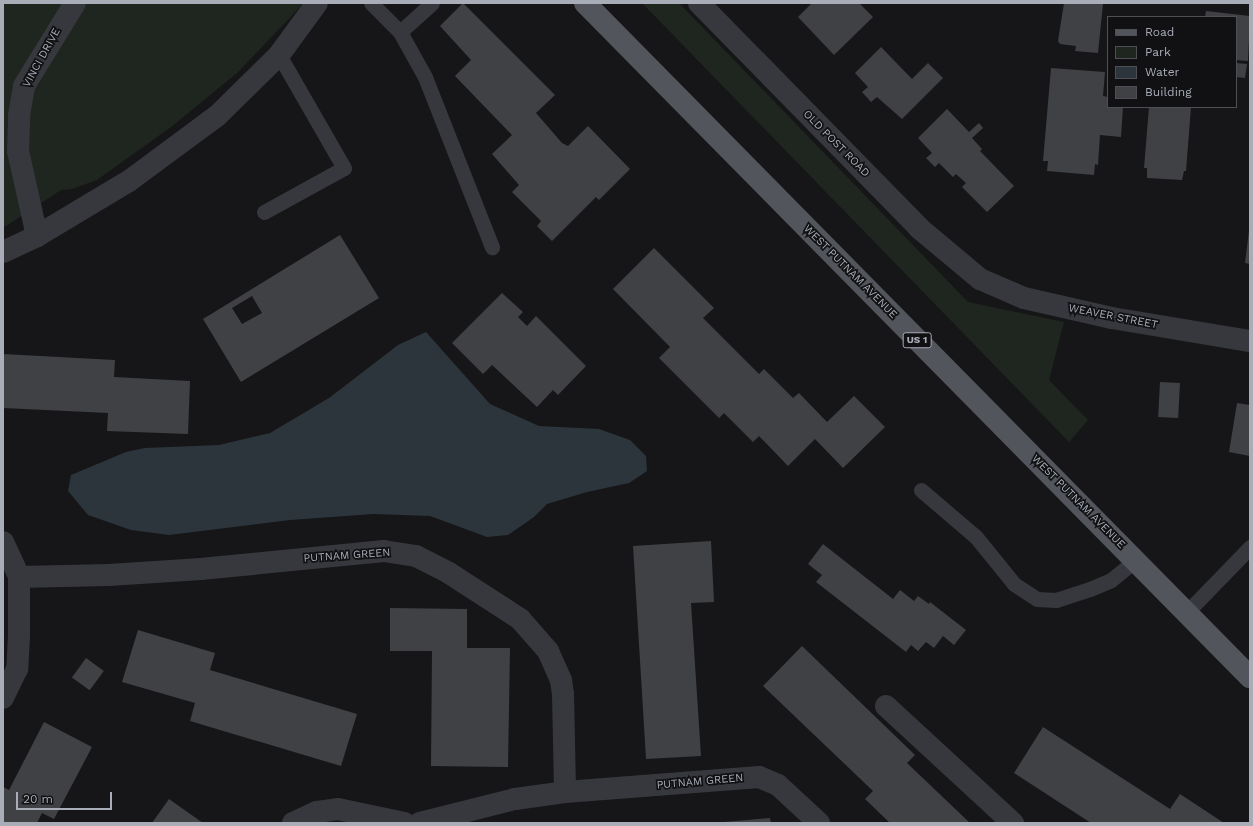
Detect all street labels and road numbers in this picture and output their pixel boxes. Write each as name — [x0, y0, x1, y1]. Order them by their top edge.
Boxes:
street label: VINCI DRIVE — [20, 26, 64, 90]
street label: OLD POST ROAD — [800, 108, 872, 180]
street label: WEST PUTNAM AVENUE — [800, 222, 900, 322]
street label: WEAVER STREET — [1067, 302, 1159, 332]
road number: US 1 — [902, 332, 932, 348]
street label: WEST PUTNAM AVENUE — [1028, 452, 1128, 552]
street label: PUTNAM GREEN — [303, 546, 391, 566]
street label: PUTNAM GREEN — [656, 772, 744, 792]

